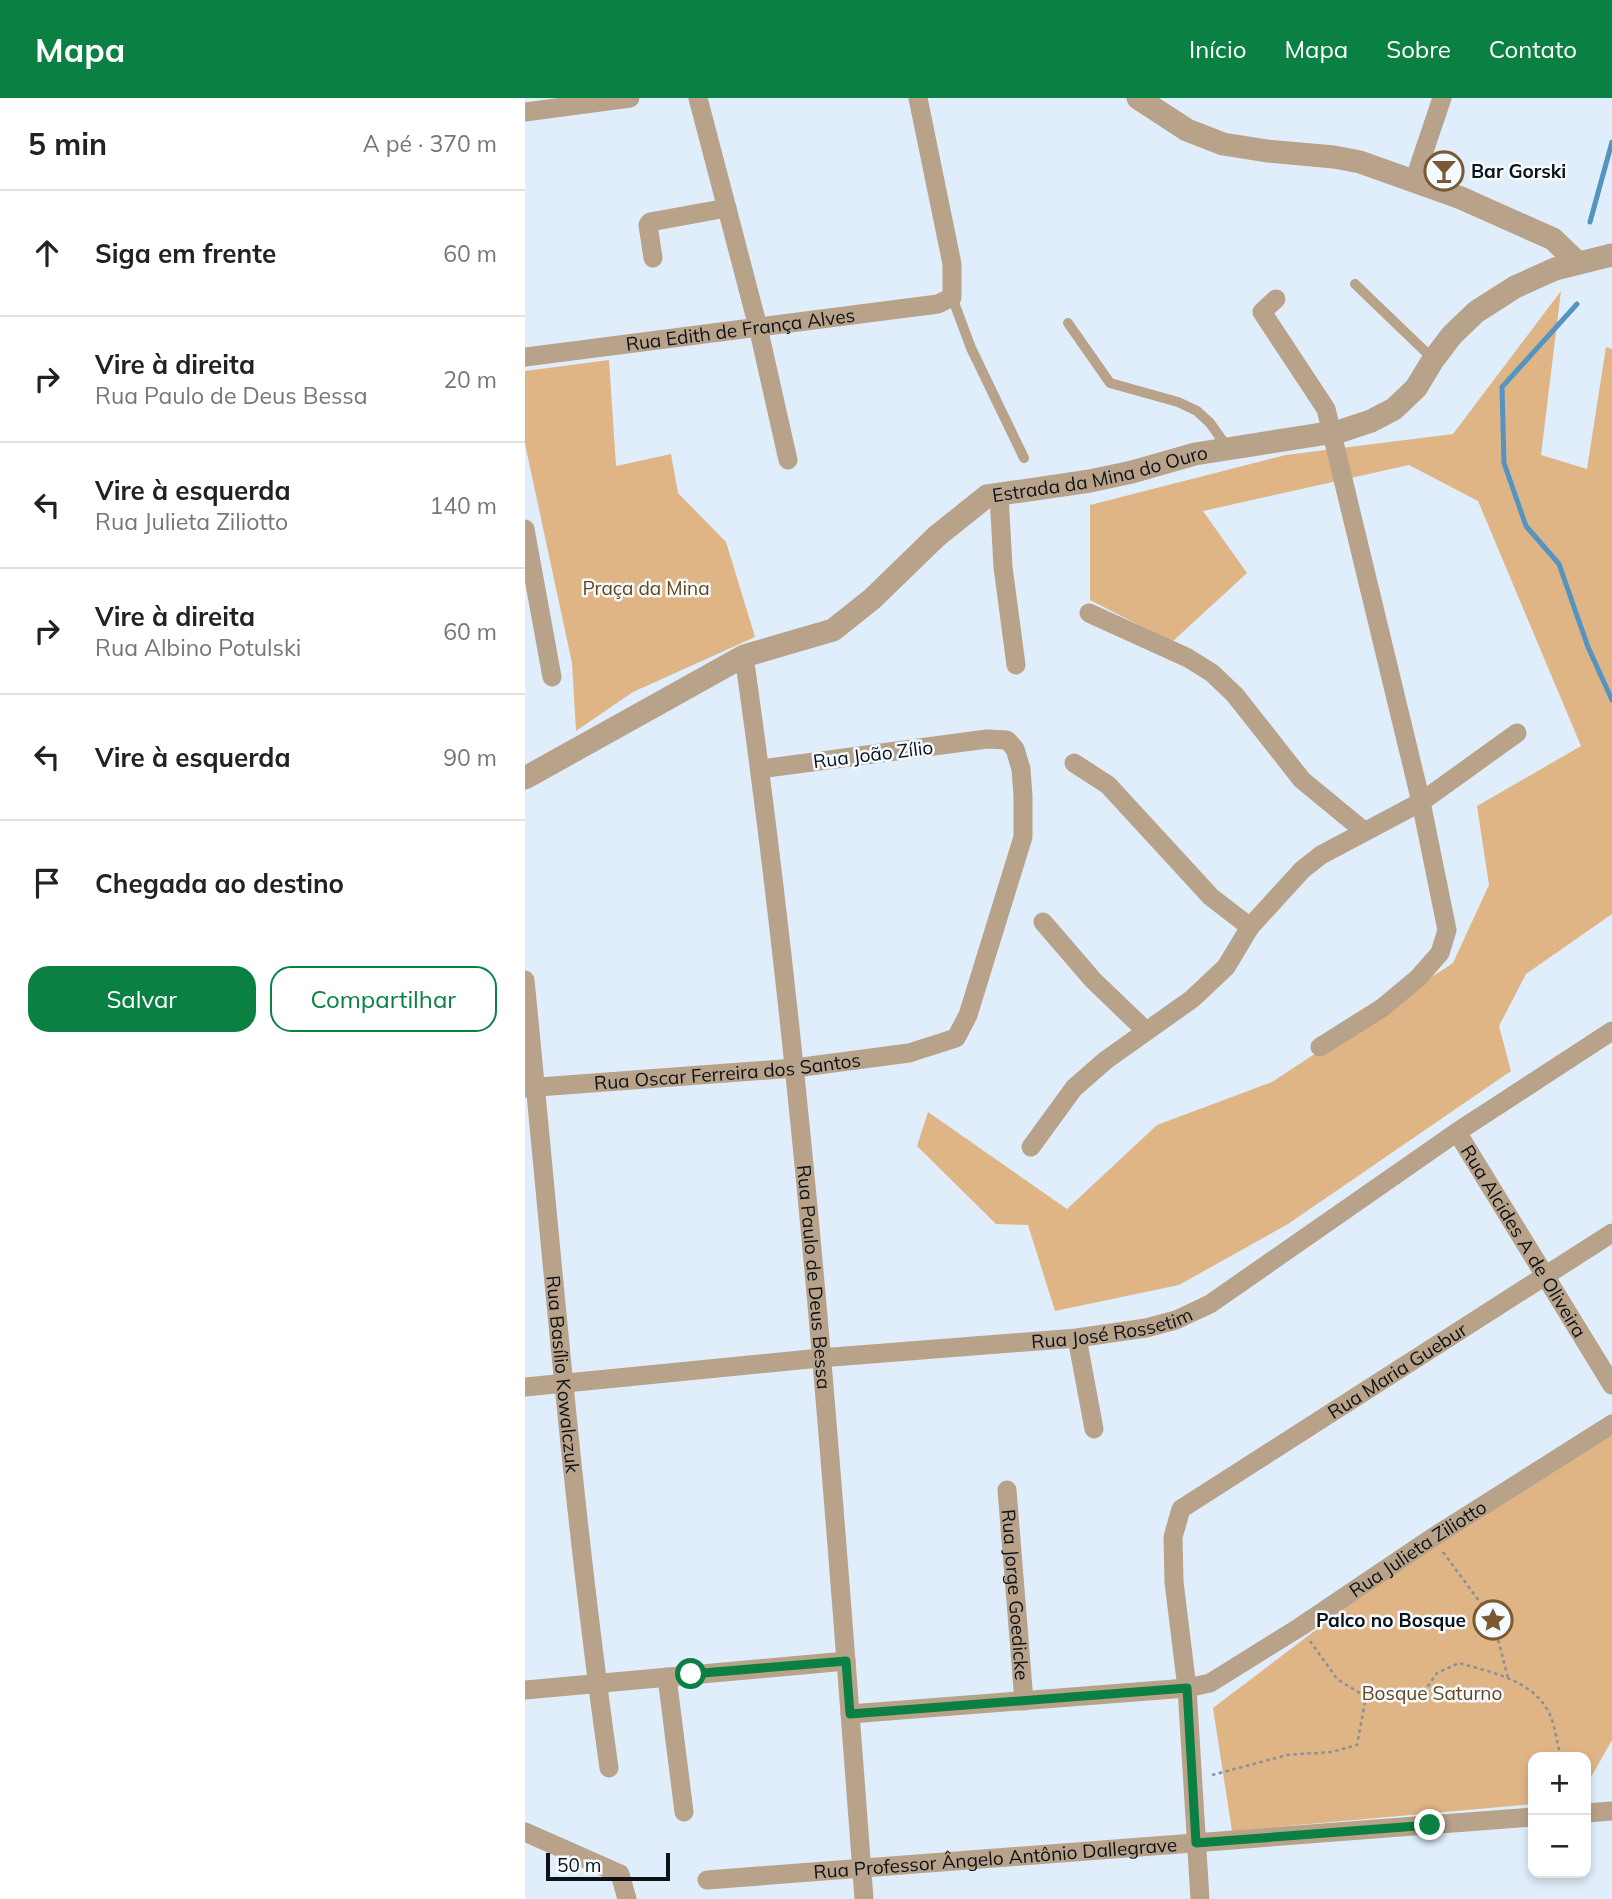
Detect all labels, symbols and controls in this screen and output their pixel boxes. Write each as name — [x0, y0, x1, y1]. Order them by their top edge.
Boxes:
text: Mapa — [35, 29, 125, 70]
text: Início — [1189, 34, 1246, 64]
text: Mapa — [1284, 34, 1348, 64]
text: Sobre — [1386, 34, 1451, 64]
text: Contato — [1489, 34, 1577, 64]
text: 5 min — [28, 125, 107, 163]
text: A pé · 370 m — [363, 129, 497, 158]
bar icon: Bar Gorski — [1423, 150, 1465, 192]
place label: Bar Gorski — [1471, 159, 1566, 183]
icon: ahead — [28, 234, 66, 272]
text: Siga em frente — [95, 237, 276, 270]
text: 60 m — [443, 239, 497, 268]
street label: Rua Edith de França Alves — [624, 303, 856, 356]
text: Vire à direita — [95, 348, 255, 381]
icon: right — [28, 360, 66, 398]
text: 20 m — [443, 365, 497, 394]
text: Rua Paulo de Deus Bessa — [95, 381, 368, 410]
street label: Estrada da Mina do Ouro — [991, 440, 1209, 507]
text: Vire à esquerda — [95, 474, 291, 507]
icon: left — [28, 486, 66, 524]
text: 140 m — [429, 491, 497, 520]
text: Rua Julieta Ziliotto — [95, 507, 288, 536]
park label: Praça da Mina — [582, 576, 710, 600]
text: Vire à direita — [95, 600, 255, 633]
icon: right — [28, 612, 66, 650]
text: 60 m — [443, 617, 497, 646]
text: Rua Albino Potulski — [95, 633, 301, 662]
street label: Rua João Zílio — [812, 735, 934, 773]
icon: left — [28, 738, 66, 776]
text: Vire à esquerda — [95, 741, 291, 774]
text: 90 m — [443, 743, 497, 772]
icon: arrive — [28, 864, 66, 902]
text: Chegada ao destino — [95, 867, 344, 900]
button: Salvar — [28, 966, 256, 1032]
button: Compartilhar — [270, 966, 497, 1032]
street label: Rua Oscar Ferreira dos Santos — [593, 1047, 862, 1095]
street label: Rua Alcides A de Oliveira — [1456, 1140, 1592, 1342]
street label: Rua Paulo de Deus Bessa — [792, 1164, 836, 1390]
street label: Rua Basílio Kowalczuk — [541, 1274, 585, 1474]
street label: Rua José Rossetim — [1030, 1302, 1196, 1354]
street label: Rua Maria Guebur — [1323, 1317, 1471, 1424]
street label: Rua Julieta Ziliotto — [1344, 1495, 1491, 1603]
street label: Rua Jorge Goedicke — [997, 1508, 1034, 1681]
place icon: Palco no Bosque — [1472, 1599, 1514, 1641]
place label: Palco no Bosque — [1316, 1608, 1466, 1632]
route start — [675, 1658, 706, 1689]
park label: Bosque Saturno — [1362, 1681, 1502, 1705]
map controls — [1528, 1752, 1591, 1878]
button: + — [1528, 1752, 1591, 1815]
route end — [1414, 1809, 1445, 1840]
button: − — [1528, 1815, 1591, 1878]
street label: Rua Professor Ângelo Antônio Dallegrave — [812, 1832, 1178, 1884]
scale bar — [546, 1850, 670, 1882]
text: 50 m — [557, 1853, 601, 1877]

